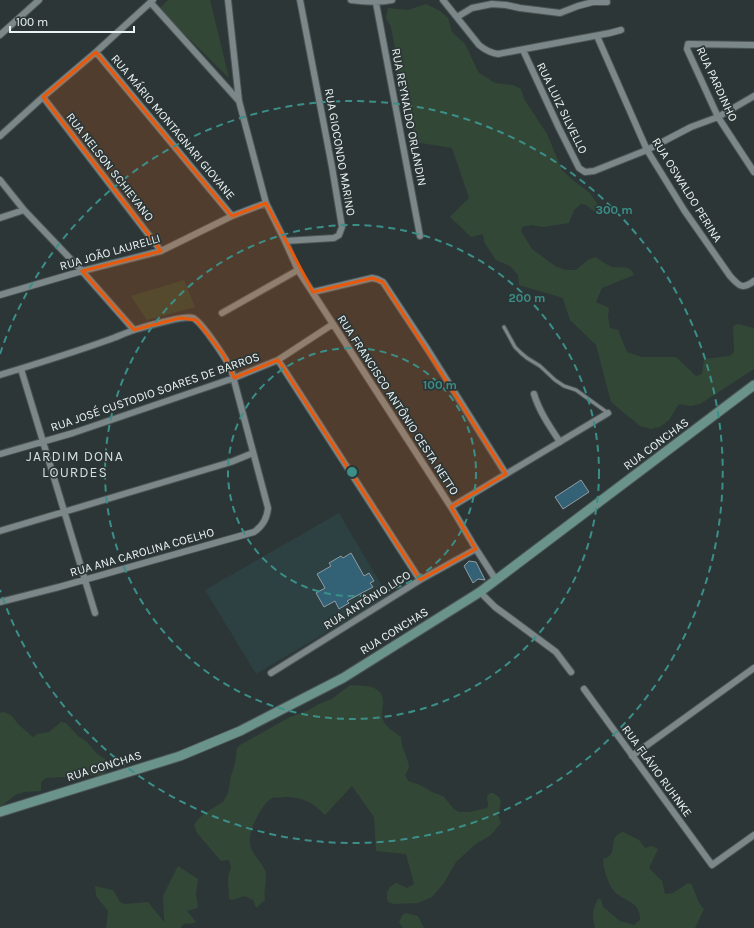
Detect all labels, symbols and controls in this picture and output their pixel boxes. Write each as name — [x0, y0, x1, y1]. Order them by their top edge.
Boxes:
scale bar — [10, 8, 134, 34]
text: 100 m — [16, 15, 48, 29]
street label: RUA PARDINHO — [694, 45, 740, 124]
street label: RUA REYNALDO ORLANDIN — [389, 47, 429, 187]
street label: RUA MÁRIO MONTAGNARI GIOVANE — [108, 51, 239, 202]
street label: RUA LUIZ SILVELLO — [534, 60, 590, 156]
street label: RUA GIOCONDO MARINO — [322, 87, 358, 217]
street label: RUA NELSON SCHIEVANO — [63, 110, 157, 224]
street label: RUA OSWALDO PERINA — [649, 135, 725, 245]
text: 300 m — [595, 203, 633, 217]
street label: RUA JOÃO LAURELLI — [58, 231, 162, 273]
text: 200 m — [509, 291, 545, 305]
street label: RUA FRANCISCO ANTÔNIO CESTA NETTO — [334, 312, 462, 498]
street label: RUA JOSÉ CUSTODIO SOARES DE BARROS — [48, 349, 261, 434]
text: 100 m — [423, 378, 457, 392]
street label: RUA CONCHAS — [621, 415, 691, 473]
district label: JARDIM DONA LOURDES — [26, 448, 124, 481]
centre of rings — [345, 465, 359, 479]
street label: RUA ANA CAROLINA COELHO — [68, 525, 216, 579]
street label: RUA ANTÔNIO LICO — [321, 567, 413, 632]
street label: RUA CONCHAS — [357, 604, 431, 658]
street label: RUA FLÁVIO RUHNKE — [619, 722, 696, 819]
street label: RUA CONCHAS — [65, 748, 143, 784]

